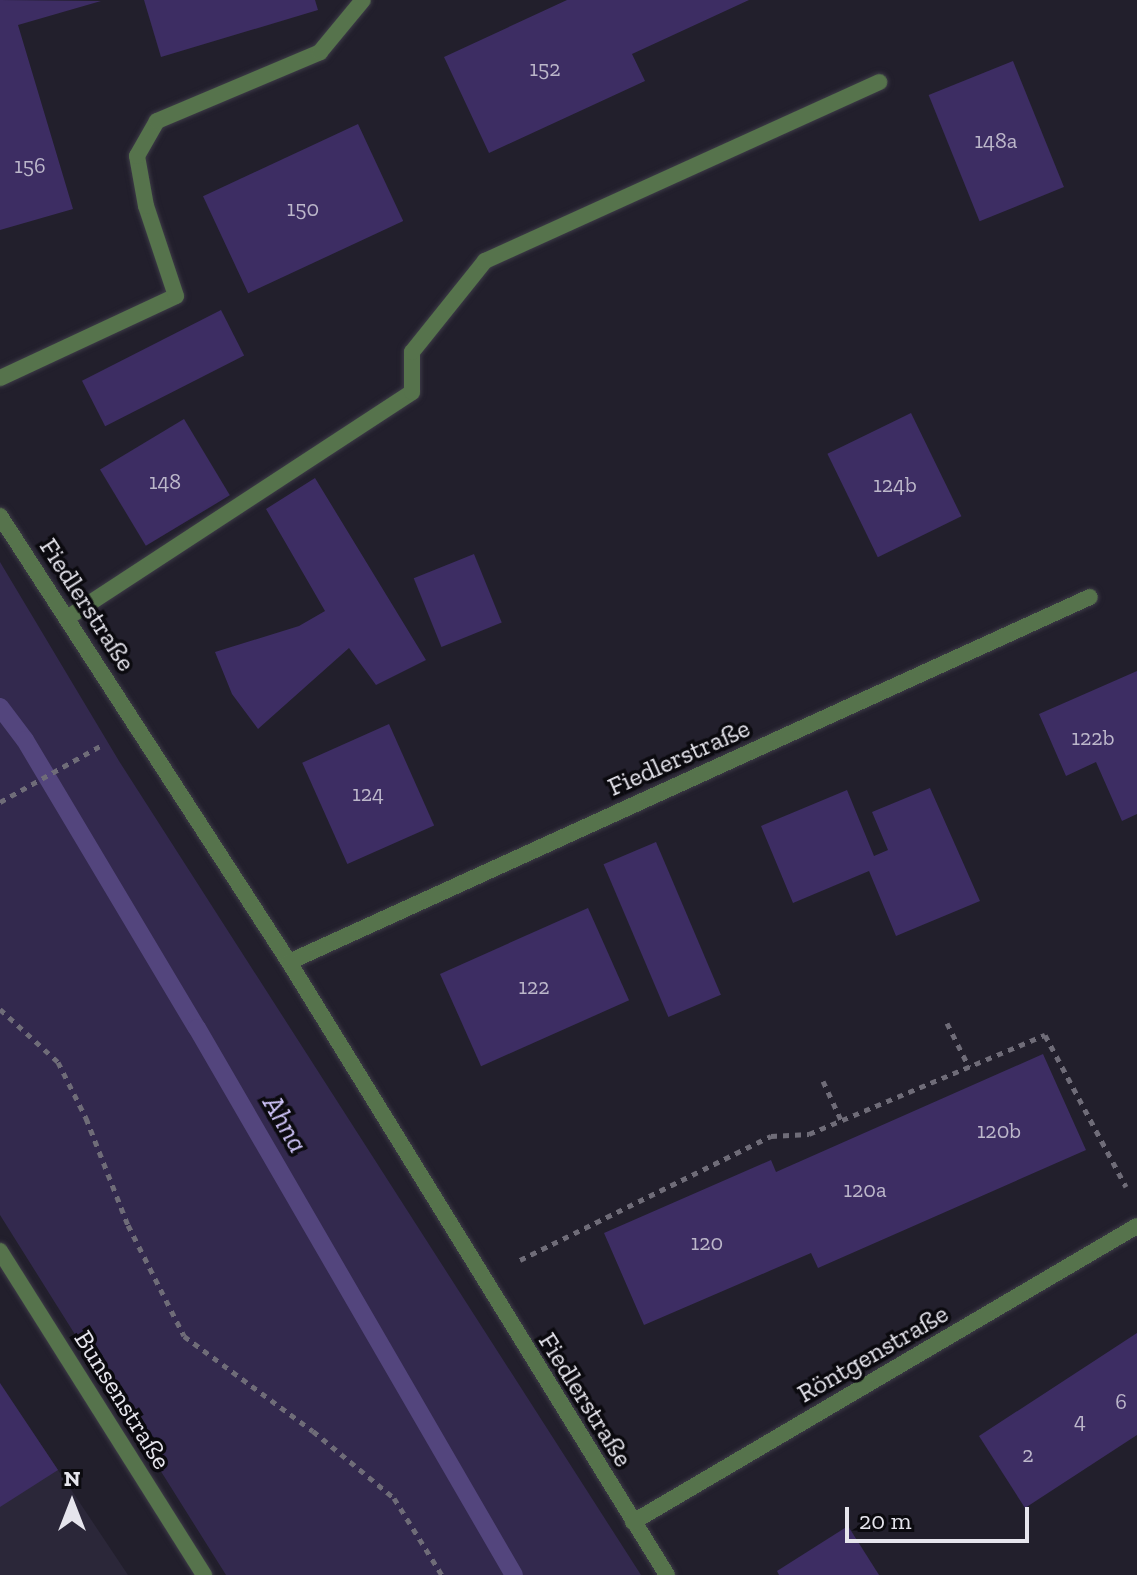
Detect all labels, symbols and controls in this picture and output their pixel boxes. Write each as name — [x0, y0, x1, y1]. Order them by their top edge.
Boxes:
house number: 152 — [529, 56, 561, 82]
house number: 148a — [975, 128, 1017, 154]
house number: 156 — [14, 153, 46, 179]
house number: 150 — [287, 196, 319, 222]
house number: 148 — [149, 469, 181, 495]
house number: 124b — [873, 472, 917, 498]
street label: Fiedlerstraße — [33, 533, 141, 677]
street label: Fiedlerstraße — [603, 713, 755, 803]
house number: 122b — [1072, 725, 1114, 751]
house number: 124 — [352, 781, 384, 807]
house number: 122 — [518, 974, 550, 1000]
water label: Ahna — [255, 1089, 315, 1159]
house number: 120b — [977, 1118, 1021, 1144]
house number: 120a — [843, 1177, 887, 1203]
house number: 120 — [691, 1230, 723, 1256]
street label: Röntgenstraße — [792, 1298, 954, 1410]
street label: Bunsenstraße — [67, 1325, 177, 1475]
street label: Fiedlerstraße — [531, 1327, 639, 1473]
house number: 6 — [1115, 1389, 1127, 1415]
house number: 4 — [1074, 1408, 1086, 1434]
house number: 2 — [1022, 1442, 1034, 1468]
north arrow — [32, 1463, 112, 1543]
text: N — [64, 1465, 80, 1492]
scale bar — [849, 1491, 1033, 1541]
text: 20 m — [859, 1506, 911, 1535]

